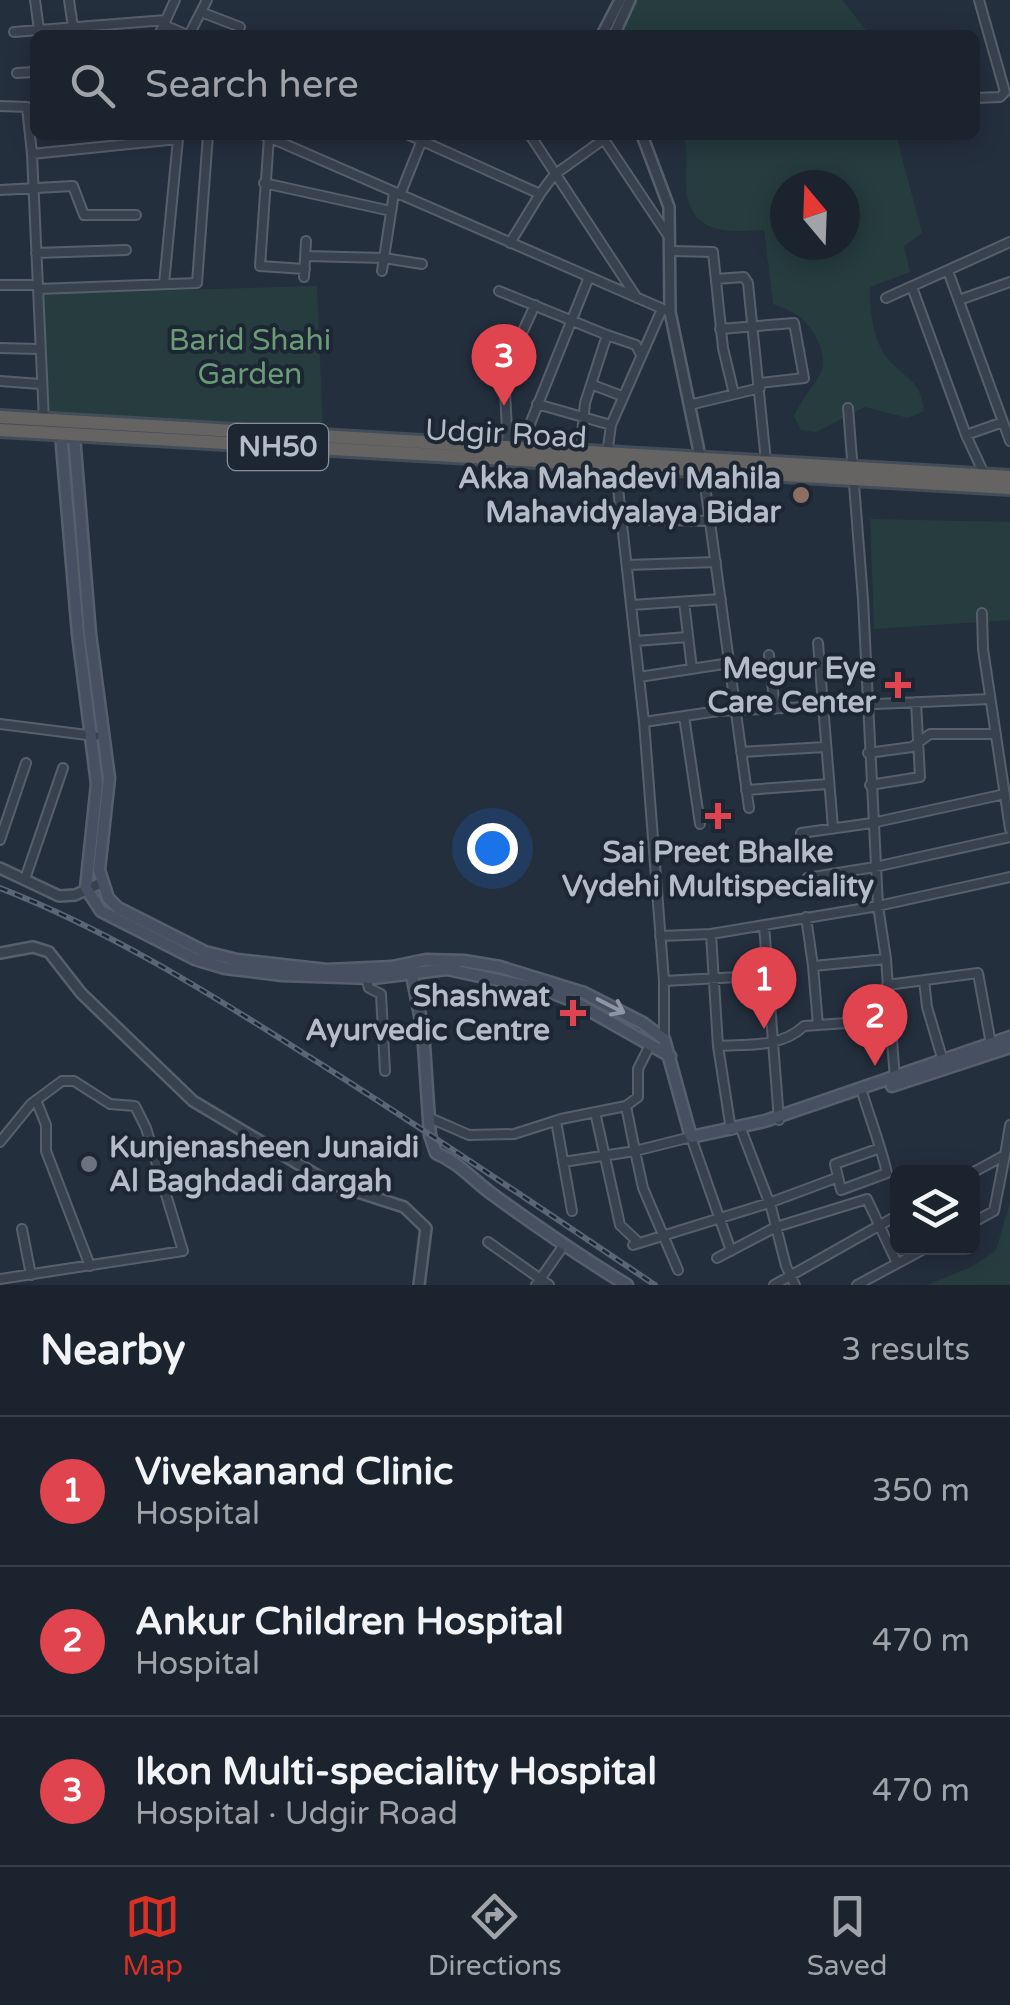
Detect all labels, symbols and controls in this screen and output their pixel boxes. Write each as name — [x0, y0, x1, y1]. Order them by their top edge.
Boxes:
search box — [30, 30, 980, 140]
icon: search — [65, 58, 120, 113]
text: Search here — [145, 62, 359, 108]
north arrow — [770, 170, 860, 260]
park label: Barid Shahi Garden — [169, 322, 331, 393]
pin: 3 — [472, 324, 536, 406]
street label: Udgir Road — [424, 411, 588, 457]
road number: NH50 — [228, 424, 328, 470]
place label: Akka Mahadevi Mahila Mahavidyalaya Bidar — [458, 460, 781, 531]
marker: Akka Mahadevi Mahila Mahavidyalaya Bidar — [790, 484, 812, 506]
place label: Megur Eye Care Center — [707, 650, 877, 721]
marker: Megur Eye Care Center — [885, 672, 911, 698]
marker: Sai Preet Bhalke Vydehi Multispeciality — [705, 803, 731, 829]
your location — [467, 823, 518, 874]
place label: Sai Preet Bhalke Vydehi Multispeciality — [562, 834, 874, 905]
pin: 1 — [732, 946, 796, 1029]
place label: Shashwat Ayurvedic Centre — [305, 978, 551, 1049]
pin: 2 — [842, 984, 908, 1066]
one-way arrow — [595, 997, 625, 1016]
marker: Shashwat Ayurvedic Centre — [560, 1000, 586, 1026]
place label: Kunjenasheen Junaidi Al Baghdadi dargah — [109, 1129, 419, 1200]
marker: Kunjenasheen Junaidi Al Baghdadi dargah — [78, 1153, 100, 1175]
map controls — [890, 1165, 980, 1255]
button: layers — [890, 1165, 980, 1255]
text: Nearby — [40, 1325, 185, 1376]
text: 3 results — [841, 1331, 970, 1369]
text: Vivekanand Clinic — [135, 1449, 453, 1495]
text: 1 — [62, 1472, 83, 1510]
text: 350 m — [872, 1472, 970, 1510]
text: Hospital — [135, 1495, 260, 1533]
text: Ankur Children Hospital — [135, 1599, 564, 1645]
text: 2 — [62, 1622, 83, 1660]
text: 470 m — [872, 1622, 970, 1660]
text: Hospital — [135, 1645, 260, 1683]
text: Ikon Multi-speciality Hospital — [135, 1749, 657, 1795]
text: 3 — [62, 1772, 83, 1810]
text: 470 m — [872, 1772, 970, 1810]
text: Hospital · Udgir Road — [135, 1795, 458, 1833]
tab: Map — [122, 1889, 183, 1983]
tab: Directions — [428, 1889, 562, 1983]
tab: Saved — [807, 1889, 888, 1983]

